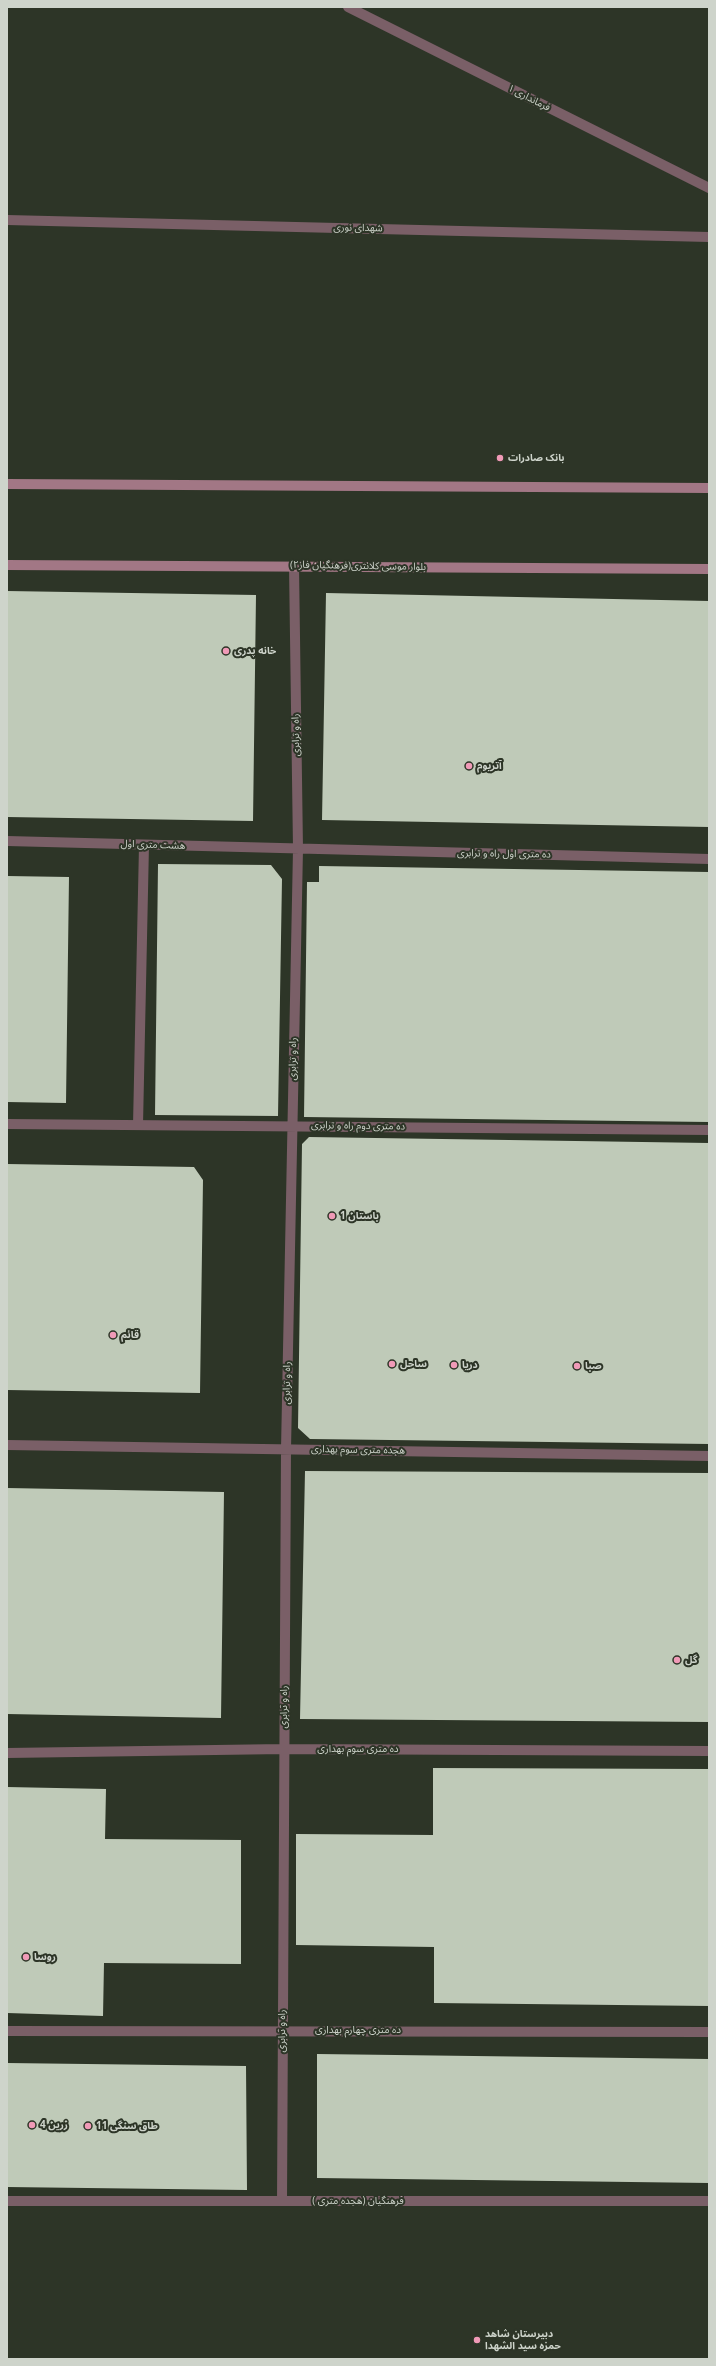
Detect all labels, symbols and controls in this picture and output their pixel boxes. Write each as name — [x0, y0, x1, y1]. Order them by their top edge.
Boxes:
street label: فرمانداری ۱ — [506, 82, 552, 114]
street label: شهدای نوری — [333, 222, 383, 234]
place label: بانک صادرات — [508, 452, 565, 464]
marker: بانک صادرات — [495, 453, 505, 463]
street label: بلوار موسی کلانتری(فرهنگیان فاز۲) — [290, 559, 426, 573]
place label: خانه پدری — [234, 645, 276, 657]
marker: خانه پدری — [221, 646, 231, 656]
street label: راه و ترابری — [290, 713, 302, 757]
place label: آتریوم — [477, 760, 502, 772]
marker: آتریوم — [464, 761, 474, 771]
street label: هشت متری اول — [120, 838, 186, 852]
street label: ده متری اول راه و ترابری — [457, 847, 551, 861]
street label: راه و ترابری — [287, 1037, 299, 1081]
street label: ده متری دوم راه و ترابری — [311, 1119, 405, 1133]
place label: باستان 1 — [340, 1210, 379, 1222]
marker: باستان 1 — [327, 1211, 337, 1221]
place label: قائم — [121, 1329, 139, 1341]
marker: قائم — [108, 1330, 118, 1340]
place label: ساحل — [400, 1358, 427, 1370]
marker: ساحل — [387, 1359, 397, 1369]
place label: دریا — [462, 1359, 478, 1371]
marker: دریا — [449, 1360, 459, 1370]
place label: صبا — [585, 1360, 602, 1372]
street label: راه و ترابری — [281, 1361, 293, 1405]
marker: صبا — [572, 1361, 582, 1371]
street label: هجده متری سوم بهداری — [311, 1443, 405, 1457]
place label: گل — [685, 1654, 697, 1666]
marker: گل — [672, 1655, 682, 1665]
street label: راه و ترابری — [278, 1686, 290, 1728]
street label: ده متری سوم بهداری — [317, 1743, 399, 1755]
place label: روسا — [34, 1951, 56, 1963]
marker: روسا — [21, 1952, 31, 1962]
street label: راه و ترابری — [276, 2010, 288, 2052]
street label: ده متری چهارم بهداری — [315, 2024, 401, 2036]
place label: زرین 4 — [40, 2119, 68, 2131]
marker: زرین 4 — [27, 2120, 37, 2130]
place label: طاق سنگی 11 — [96, 2120, 158, 2132]
marker: طاق سنگی 11 — [83, 2121, 93, 2131]
street label: فرهنگیان (هجده متری ) — [312, 2195, 404, 2207]
place label: دبیرستان شاهد حمزه سید الشهدا — [485, 2328, 561, 2352]
marker: دبیرستان شاهد حمزه سید الشهدا — [472, 2335, 482, 2345]

